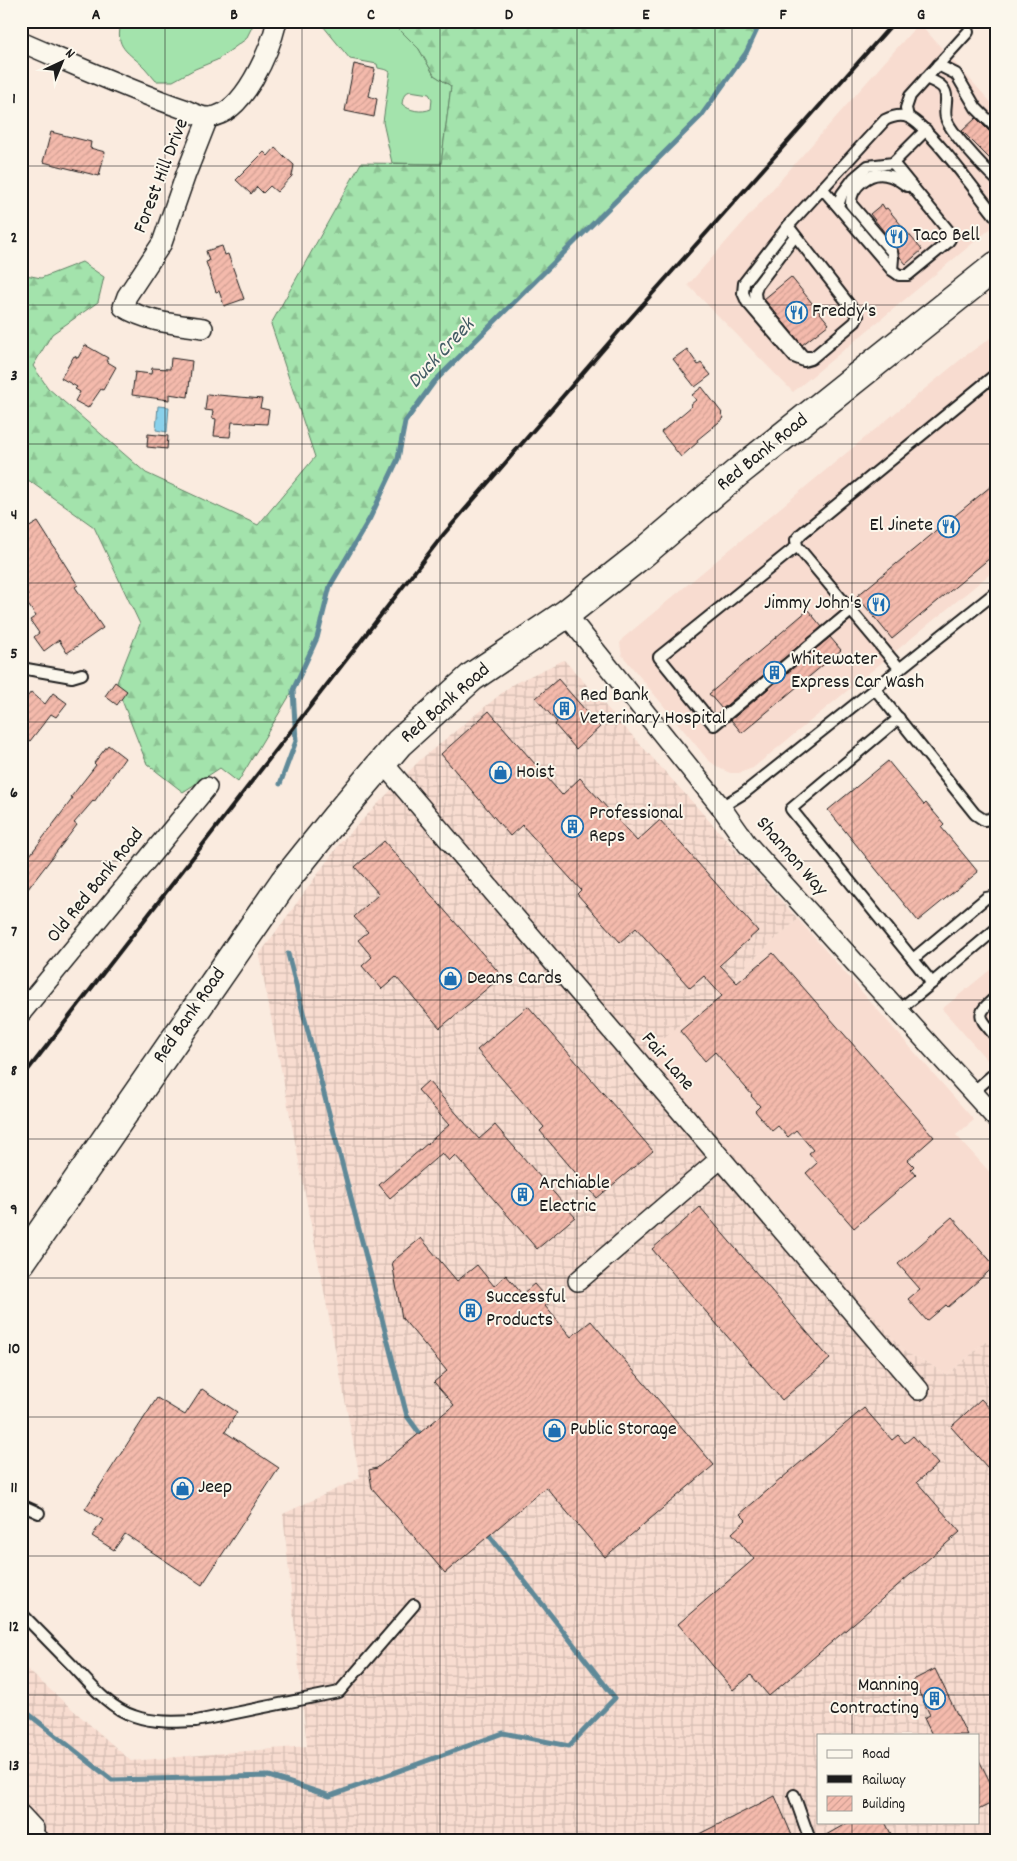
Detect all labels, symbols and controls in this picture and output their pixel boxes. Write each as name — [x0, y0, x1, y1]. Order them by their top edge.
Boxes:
text: A — [92, 4, 101, 27]
text: B — [230, 4, 238, 27]
text: C — [367, 4, 375, 27]
text: D — [505, 4, 514, 27]
text: E — [642, 4, 650, 27]
text: F — [779, 4, 787, 27]
text: G — [917, 4, 925, 27]
north arrow — [38, 38, 88, 88]
text: N — [60, 44, 79, 64]
text: 1 — [12, 88, 16, 111]
street label: Forest Hill Drive — [127, 114, 197, 237]
place label: Taco Bell — [913, 222, 980, 250]
restaurant icon: Taco Bell — [885, 224, 909, 248]
text: 2 — [11, 227, 18, 250]
place label: Freddy's — [812, 298, 876, 326]
restaurant icon: Freddy's — [784, 300, 808, 324]
water label: Duck Creek — [401, 310, 484, 396]
text: 3 — [10, 365, 18, 388]
street label: Red Bank Road — [711, 407, 815, 499]
text: 4 — [11, 504, 17, 527]
place label: El Jinete — [869, 512, 933, 540]
restaurant icon: El Jinete — [937, 514, 961, 538]
place label: Jimmy John's — [764, 590, 862, 618]
restaurant icon: Jimmy John's — [866, 592, 890, 616]
text: 5 — [10, 643, 18, 666]
place label: Whitewater Express Car Wash — [791, 646, 924, 697]
street label: Red Bank Road — [395, 657, 497, 751]
building icon: Whitewater Express Car Wash — [763, 660, 787, 684]
place label: Red Bank Veterinary Hospital — [580, 682, 727, 733]
building icon: Red Bank Veterinary Hospital — [552, 696, 576, 720]
place label: Hoist — [516, 759, 555, 787]
shop icon: Hoist — [488, 761, 512, 785]
text: 6 — [10, 782, 18, 805]
place label: Professional Reps — [589, 800, 683, 851]
street label: Shannon Way — [748, 811, 834, 904]
building icon: Professional Reps — [561, 814, 585, 838]
street label: Old Red Bank Road — [41, 822, 151, 950]
text: 7 — [11, 921, 17, 944]
street label: Red Bank Road — [147, 963, 233, 1069]
place label: Deans Cards — [467, 965, 562, 993]
shop icon: Deans Cards — [439, 967, 463, 991]
street label: Fair Lane — [634, 1027, 701, 1098]
text: 8 — [11, 1060, 18, 1083]
place label: Archiable Electric — [539, 1170, 610, 1221]
building icon: Archiable Electric — [511, 1183, 535, 1207]
text: 9 — [10, 1199, 18, 1222]
place label: Successful Products — [486, 1284, 566, 1335]
building icon: Successful Products — [458, 1298, 482, 1322]
text: 10 — [8, 1338, 20, 1361]
place label: Public Storage — [570, 1416, 677, 1444]
shop icon: Public Storage — [542, 1418, 566, 1442]
place label: Jeep — [198, 1474, 232, 1502]
shop icon: Jeep — [170, 1476, 194, 1500]
text: 11 — [10, 1477, 18, 1500]
text: 12 — [9, 1616, 19, 1639]
place label: Manning Contracting — [830, 1672, 919, 1723]
building icon: Manning Contracting — [923, 1686, 947, 1710]
legend — [817, 1734, 980, 1824]
text: Road — [862, 1744, 890, 1766]
text: 13 — [9, 1755, 19, 1778]
text: Railway — [862, 1770, 906, 1792]
text: Building — [862, 1794, 905, 1816]

